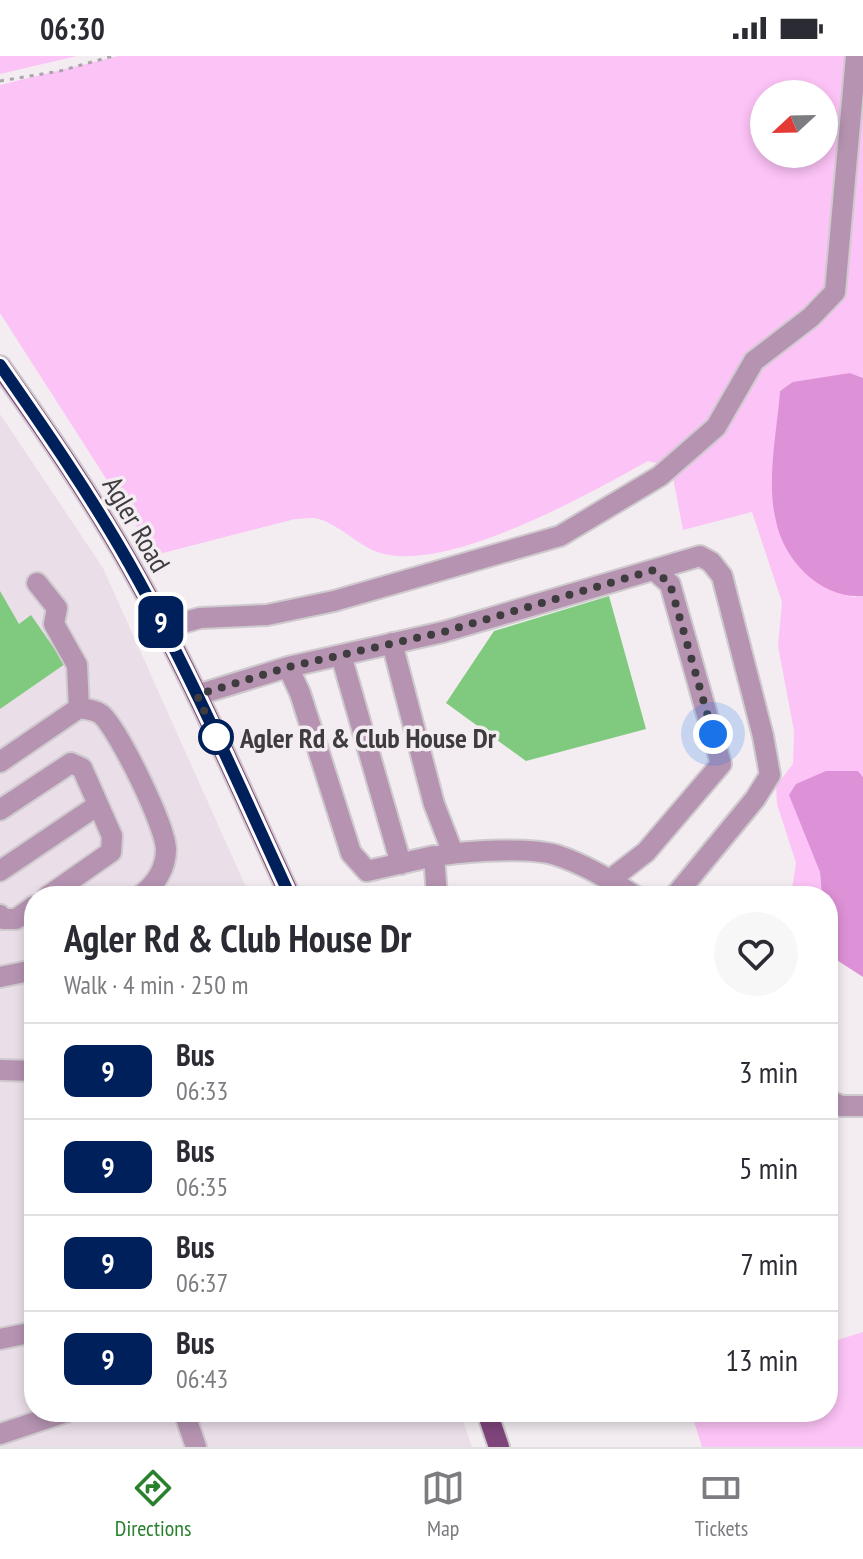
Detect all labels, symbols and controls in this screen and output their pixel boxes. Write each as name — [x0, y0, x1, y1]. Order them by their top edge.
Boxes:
text: 06:30 — [40, 9, 105, 48]
north arrow — [750, 80, 838, 168]
map controls — [750, 80, 838, 168]
street label: Agler Road — [95, 470, 179, 578]
line badge: 9 — [135, 596, 187, 648]
text: 9 — [154, 603, 168, 640]
your location — [693, 714, 733, 754]
place label: Agler Rd & Club House Dr — [239, 719, 497, 756]
marker: Agler Rd & Club House Dr — [199, 720, 233, 754]
button: heart — [714, 912, 798, 996]
text: Agler Rd & Club House Dr — [64, 913, 411, 962]
text: Walk · 4 min · 250 m — [64, 968, 248, 1001]
text: Bus — [176, 1035, 215, 1074]
text: 9 — [101, 1052, 115, 1089]
text: 3 min — [739, 1052, 798, 1091]
text: 06:33 — [176, 1074, 228, 1107]
text: Bus — [176, 1131, 215, 1170]
text: 9 — [101, 1148, 115, 1185]
text: 5 min — [739, 1148, 798, 1187]
text: 06:35 — [176, 1170, 228, 1203]
text: Bus — [176, 1227, 215, 1266]
text: 9 — [101, 1244, 115, 1281]
text: 7 min — [740, 1244, 798, 1283]
text: 06:37 — [176, 1266, 228, 1299]
text: Bus — [176, 1323, 215, 1362]
text: 9 — [101, 1340, 115, 1377]
text: 13 min — [725, 1340, 798, 1379]
text: 06:43 — [176, 1362, 228, 1395]
tab: Directions — [115, 1466, 191, 1542]
tab: Map — [421, 1466, 465, 1542]
tab: Tickets — [695, 1466, 748, 1542]

